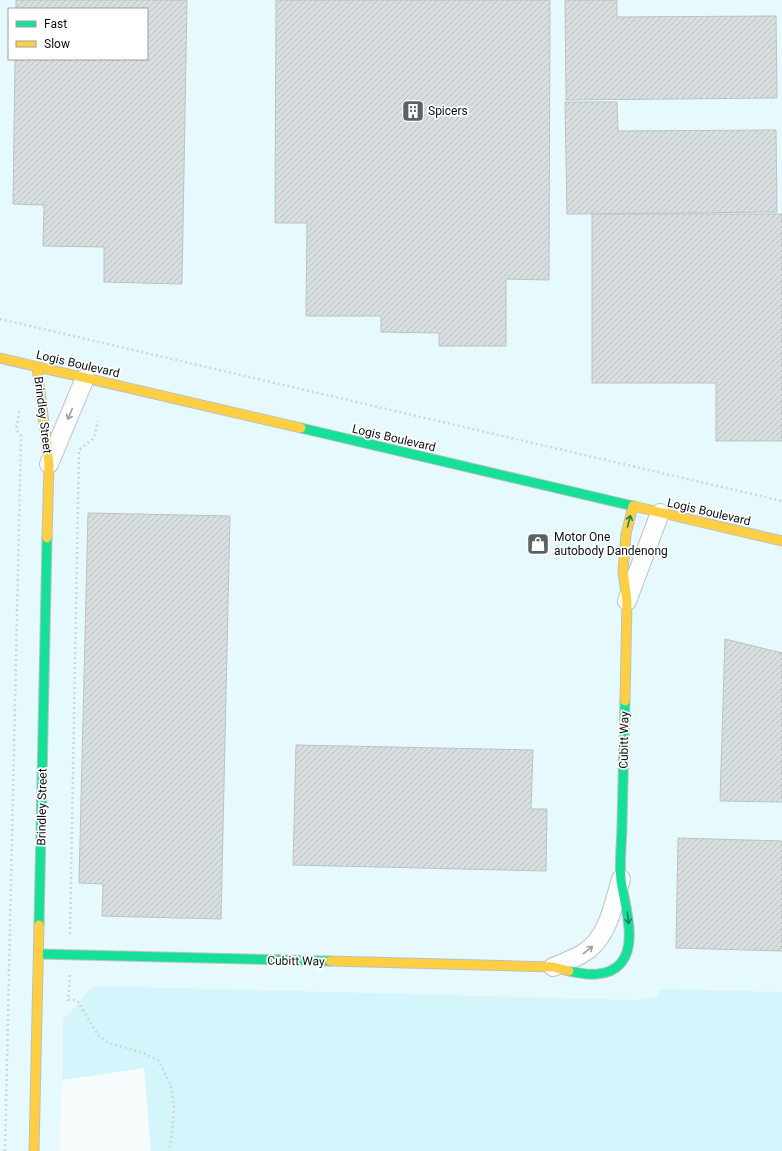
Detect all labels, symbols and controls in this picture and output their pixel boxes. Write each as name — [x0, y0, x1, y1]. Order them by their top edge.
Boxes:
legend — [8, 8, 148, 60]
text: Fast — [44, 17, 67, 31]
text: Slow — [44, 37, 70, 51]
building icon: Spicers — [400, 98, 426, 124]
place label: Spicers — [428, 104, 468, 118]
street label: Logis Boulevard — [35, 348, 121, 380]
street label: Brindley Street — [31, 376, 55, 454]
one-way arrow — [65, 408, 73, 420]
street label: Logis Boulevard — [351, 422, 437, 454]
street label: Logis Boulevard — [666, 496, 752, 528]
one-way arrow — [626, 515, 634, 528]
place label: Motor One autobody Dandenong — [554, 530, 668, 558]
shop icon: Motor One autobody Dandenong — [525, 531, 551, 557]
street label: Cubitt Way — [616, 711, 632, 769]
street label: Brindley Street — [34, 768, 50, 846]
one-way arrow — [624, 911, 631, 924]
one-way arrow — [583, 945, 594, 954]
street label: Cubitt Way — [267, 953, 325, 969]

